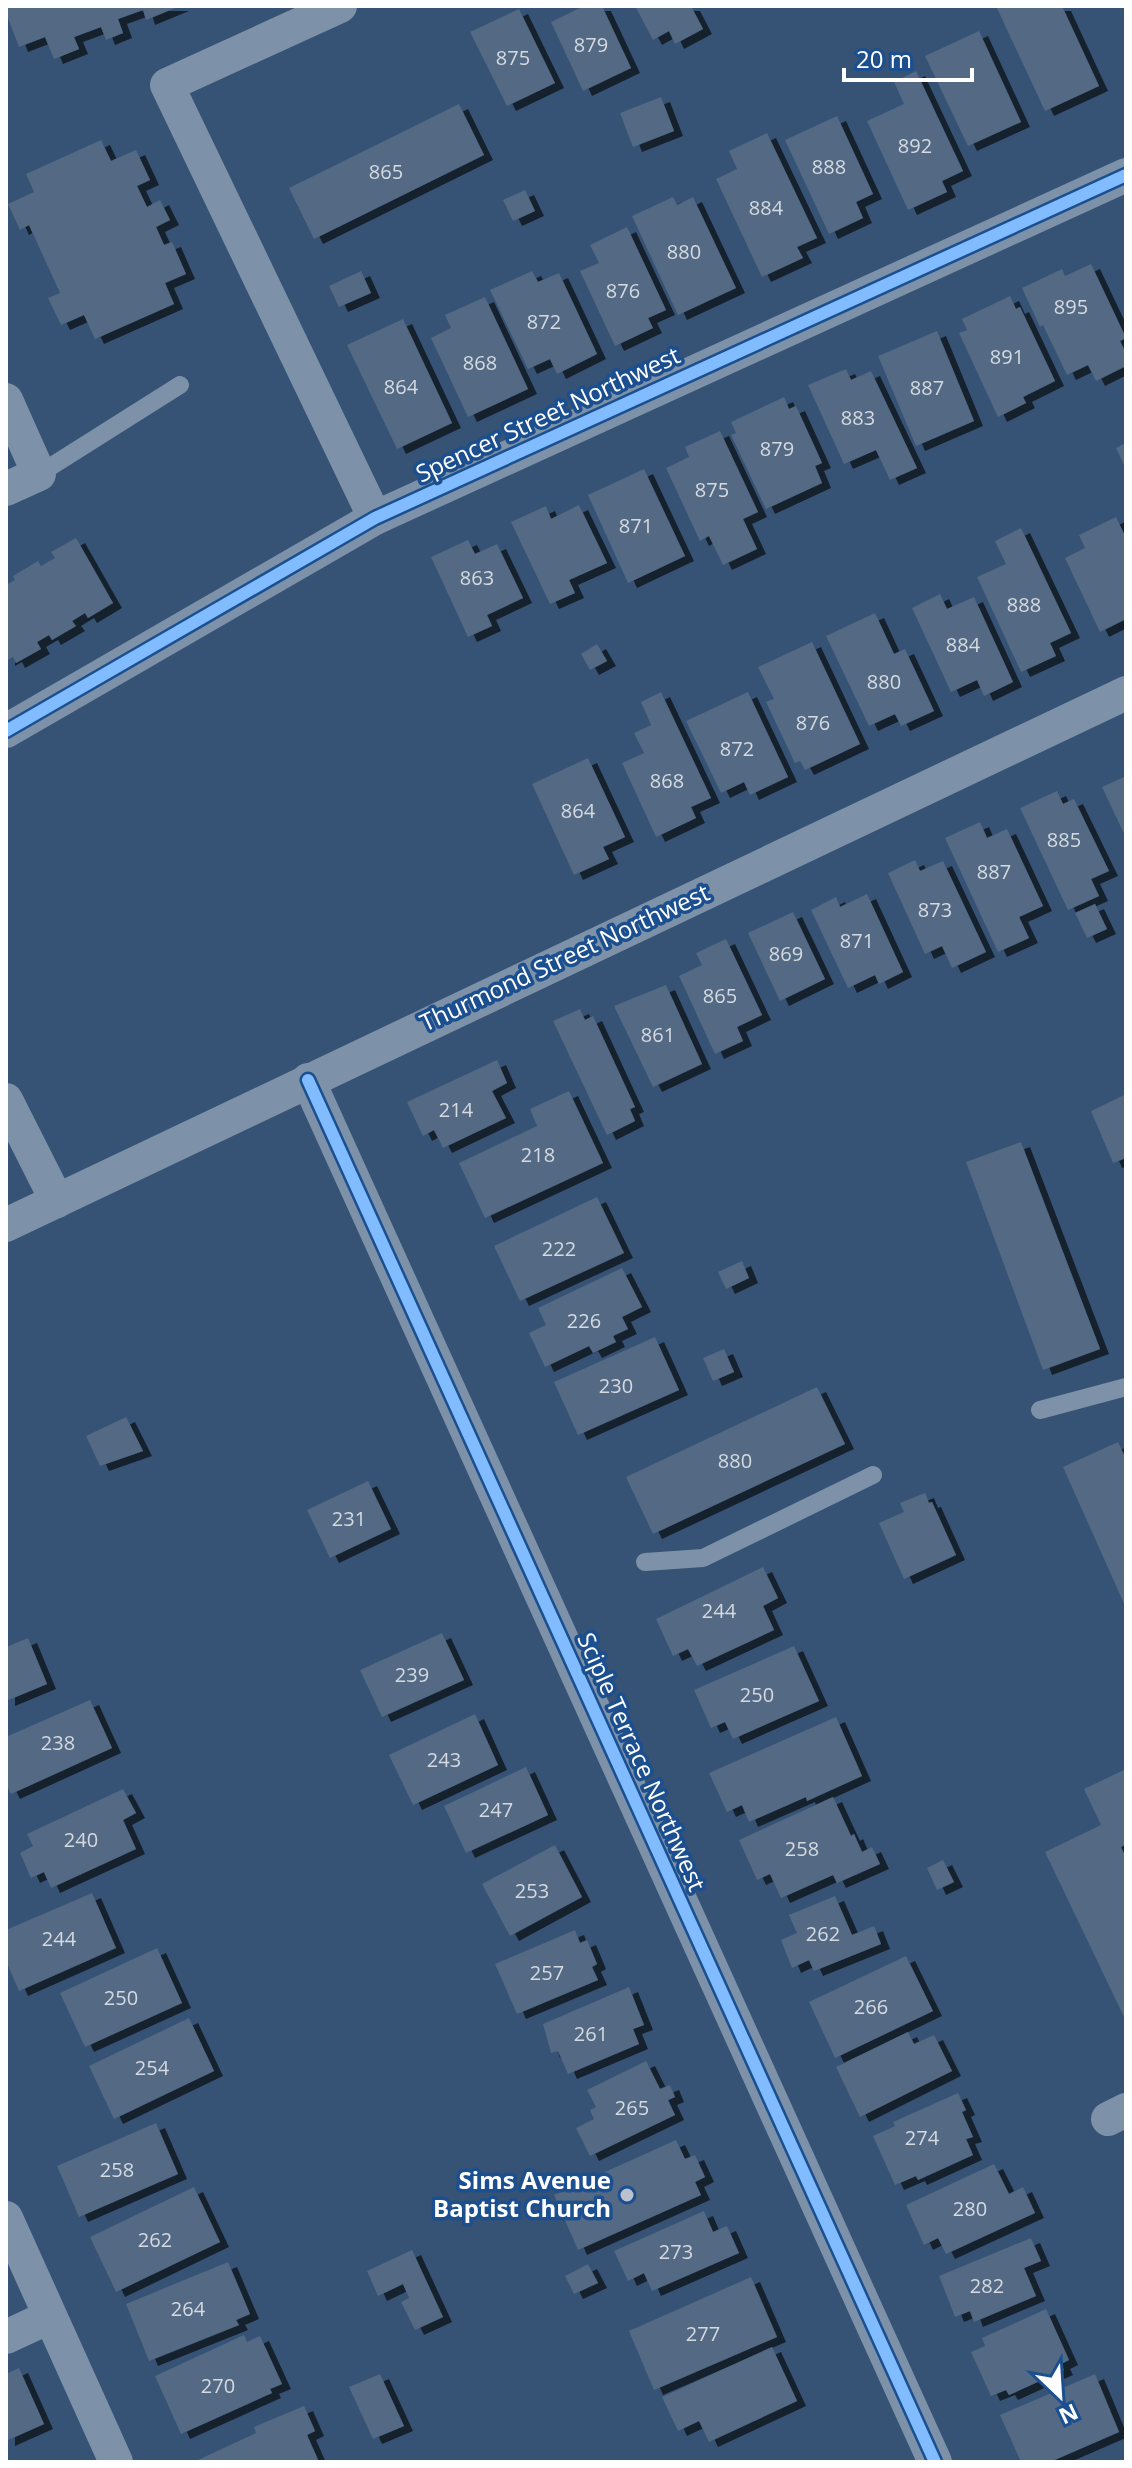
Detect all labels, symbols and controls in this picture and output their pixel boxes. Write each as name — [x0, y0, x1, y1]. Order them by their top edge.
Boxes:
house number: 879 — [574, 31, 608, 58]
scale bar — [844, 32, 972, 82]
text: 20 m — [856, 42, 912, 75]
house number: 875 — [496, 44, 530, 71]
house number: 892 — [898, 132, 932, 159]
house number: 888 — [812, 153, 846, 180]
house number: 865 — [369, 158, 403, 185]
house number: 884 — [749, 194, 784, 221]
house number: 880 — [667, 238, 701, 265]
house number: 876 — [606, 277, 640, 304]
house number: 895 — [1054, 293, 1088, 320]
house number: 872 — [527, 308, 561, 335]
street label: Spencer Street Northwest — [410, 338, 685, 489]
house number: 891 — [990, 343, 1024, 370]
house number: 868 — [463, 349, 497, 376]
house number: 864 — [384, 373, 419, 400]
house number: 887 — [910, 374, 944, 401]
house number: 883 — [841, 404, 875, 431]
house number: 879 — [760, 435, 794, 462]
house number: 875 — [695, 476, 729, 503]
house number: 871 — [619, 512, 653, 539]
house number: 863 — [460, 564, 494, 591]
house number: 888 — [1007, 591, 1041, 618]
house number: 884 — [946, 631, 981, 658]
house number: 880 — [867, 668, 901, 695]
house number: 876 — [796, 709, 830, 736]
house number: 872 — [720, 735, 754, 762]
house number: 868 — [650, 767, 684, 794]
house number: 864 — [561, 797, 596, 824]
house number: 885 — [1047, 826, 1081, 853]
house number: 887 — [977, 858, 1011, 885]
street label: Thurmond Street Northwest — [414, 875, 714, 1038]
house number: 873 — [918, 896, 952, 923]
house number: 871 — [840, 927, 874, 954]
house number: 869 — [769, 940, 803, 967]
house number: 865 — [703, 982, 737, 1009]
house number: 861 — [641, 1021, 675, 1048]
house number: 214 — [439, 1096, 474, 1123]
house number: 218 — [521, 1141, 555, 1168]
house number: 222 — [542, 1235, 576, 1262]
house number: 226 — [567, 1307, 601, 1334]
house number: 230 — [599, 1372, 633, 1399]
house number: 880 — [718, 1447, 752, 1474]
house number: 231 — [332, 1505, 366, 1532]
house number: 244 — [702, 1597, 737, 1624]
street label: Sciple Terrace Northwest — [570, 1627, 714, 1896]
house number: 239 — [395, 1661, 429, 1688]
house number: 250 — [740, 1681, 774, 1708]
house number: 238 — [41, 1729, 75, 1756]
house number: 243 — [427, 1746, 461, 1773]
house number: 247 — [479, 1796, 513, 1823]
house number: 240 — [64, 1826, 98, 1853]
house number: 258 — [785, 1835, 819, 1862]
house number: 253 — [515, 1877, 549, 1904]
house number: 262 — [806, 1920, 840, 1947]
house number: 244 — [42, 1925, 77, 1952]
house number: 257 — [530, 1959, 564, 1986]
house number: 250 — [104, 1984, 138, 2011]
house number: 266 — [854, 1993, 888, 2020]
house number: 261 — [574, 2020, 608, 2047]
house number: 254 — [135, 2054, 170, 2081]
house number: 265 — [615, 2094, 649, 2121]
house number: 274 — [905, 2124, 940, 2151]
house number: 258 — [100, 2156, 134, 2183]
place label: Sims Avenue Baptist Church — [433, 2163, 611, 2224]
marker: Sims Avenue Baptist Church — [618, 2186, 636, 2204]
house number: 280 — [953, 2195, 987, 2222]
house number: 262 — [138, 2226, 172, 2253]
house number: 273 — [659, 2238, 693, 2265]
house number: 282 — [970, 2272, 1004, 2299]
house number: 264 — [171, 2295, 206, 2322]
house number: 277 — [686, 2320, 720, 2347]
north arrow — [1020, 2356, 1100, 2436]
house number: 270 — [201, 2372, 235, 2399]
text: N — [1054, 2398, 1083, 2432]

